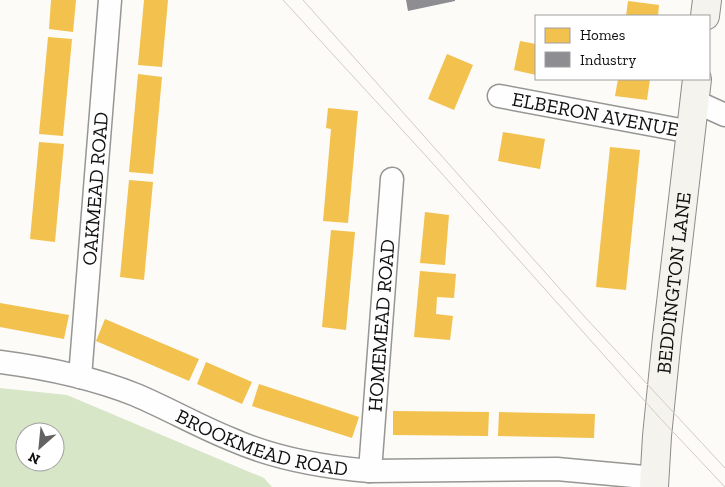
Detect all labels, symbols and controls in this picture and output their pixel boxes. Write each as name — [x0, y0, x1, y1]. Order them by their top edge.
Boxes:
legend — [535, 15, 710, 80]
text: Homes — [580, 26, 625, 44]
text: Industry — [580, 51, 637, 69]
street label: ELBERON AVENUE — [510, 87, 681, 141]
street label: OAKMEAD ROAD — [77, 111, 113, 266]
street label: BEDDINGTON LANE — [651, 191, 696, 375]
street label: HOMEMEAD ROAD — [363, 238, 399, 413]
street label: BROOKMEAD ROAD — [172, 404, 349, 481]
north arrow — [15, 422, 65, 472]
text: N — [25, 448, 43, 468]

